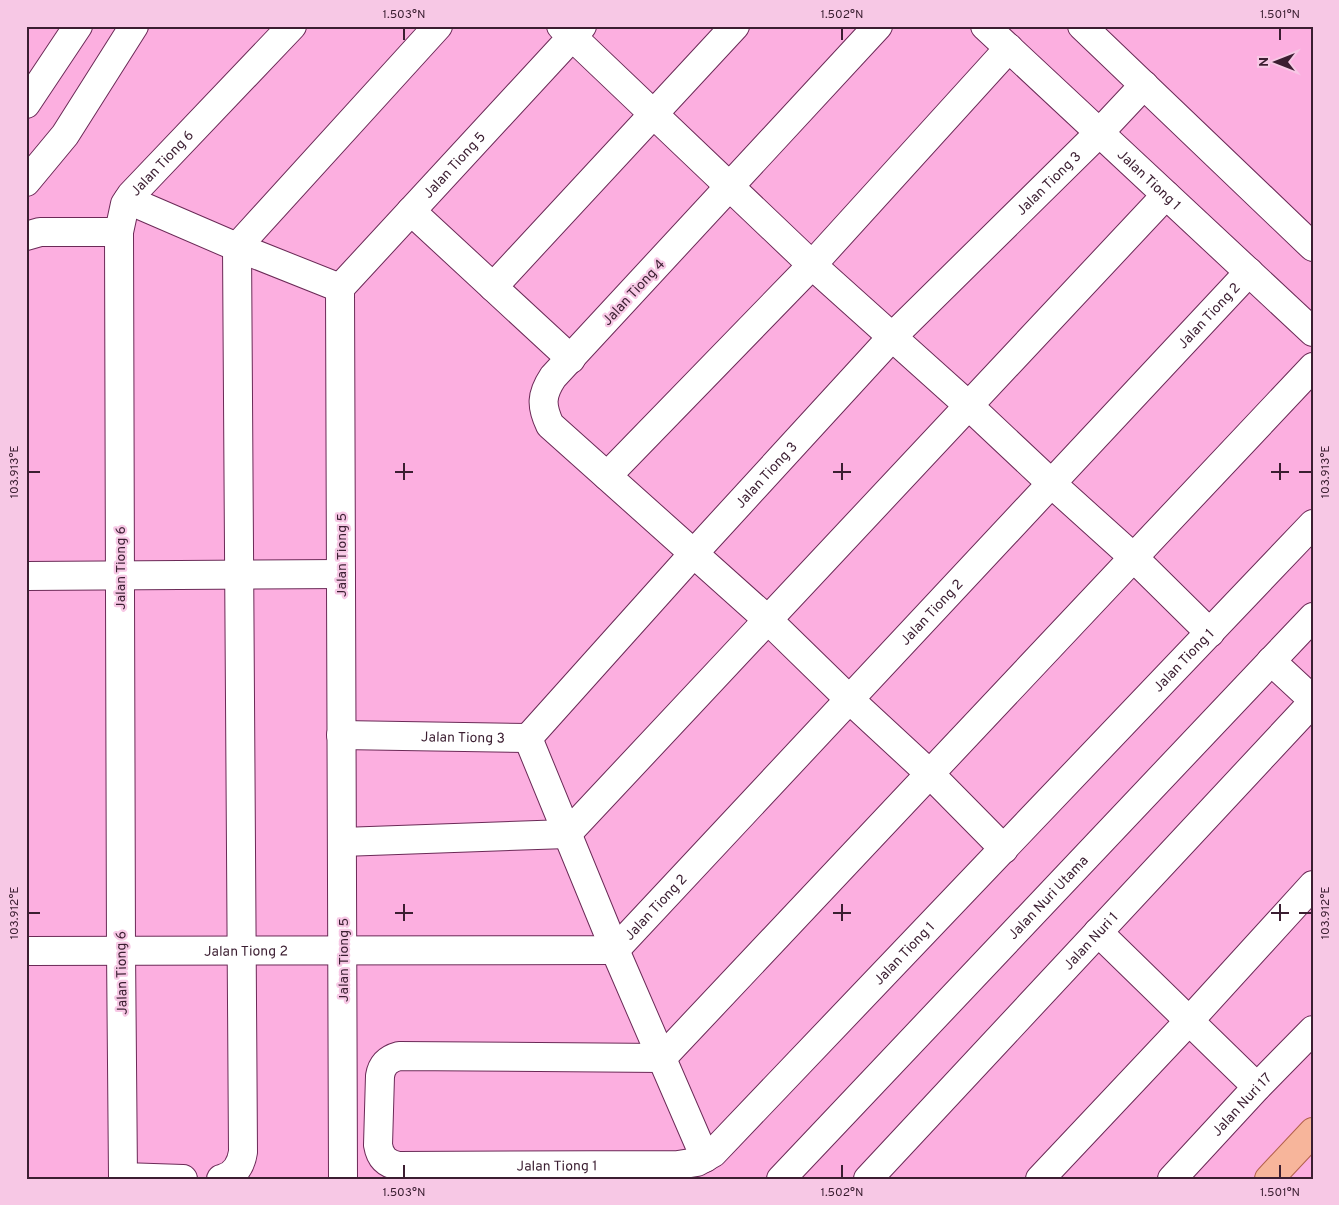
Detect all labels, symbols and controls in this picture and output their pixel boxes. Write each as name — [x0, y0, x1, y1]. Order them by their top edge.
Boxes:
text: 1.503°N — [383, 7, 425, 23]
text: 1.502°N — [821, 7, 863, 23]
text: 1.501°N — [1260, 7, 1300, 23]
north arrow — [1252, 38, 1302, 88]
text: N — [1256, 57, 1273, 67]
street label: Jalan Tiong 6 — [128, 128, 198, 200]
street label: Jalan Tiong 5 — [420, 129, 490, 202]
street label: Jalan Tiong 1 — [1113, 147, 1184, 214]
street label: Jalan Tiong 3 — [1013, 149, 1085, 220]
street label: Jalan Tiong 4 — [599, 256, 669, 330]
street label: Jalan Tiong 2 — [1175, 280, 1245, 353]
street label: Jalan Tiong 3 — [732, 439, 802, 512]
text: 103.913°E — [7, 445, 23, 499]
text: 103.913°E — [1318, 445, 1334, 499]
street label: Jalan Tiong 5 — [334, 513, 351, 597]
street label: Jalan Tiong 6 — [113, 526, 130, 610]
street label: Jalan Tiong 2 — [897, 576, 967, 649]
street label: Jalan Tiong 1 — [1150, 626, 1218, 696]
street label: Jalan Tiong 3 — [421, 729, 505, 748]
street label: Jalan Nuri Utama — [1005, 853, 1093, 944]
street label: Jalan Tiong 2 — [621, 871, 691, 944]
text: 103.912°E — [7, 886, 23, 940]
text: 103.912°E — [1318, 886, 1334, 940]
street label: Jalan Nuri 1 — [1060, 909, 1123, 974]
street label: Jalan Tiong 5 — [336, 918, 353, 1002]
street label: Jalan Tiong 1 — [871, 919, 939, 989]
street label: Jalan Tiong 6 — [113, 931, 132, 1015]
street label: Jalan Tiong 2 — [204, 944, 288, 961]
street label: Jalan Nuri 17 — [1209, 1070, 1276, 1140]
street label: Jalan Tiong 1 — [517, 1158, 597, 1176]
text: 1.503°N — [383, 1185, 425, 1201]
text: 1.502°N — [821, 1185, 863, 1201]
text: 1.501°N — [1260, 1185, 1300, 1201]

